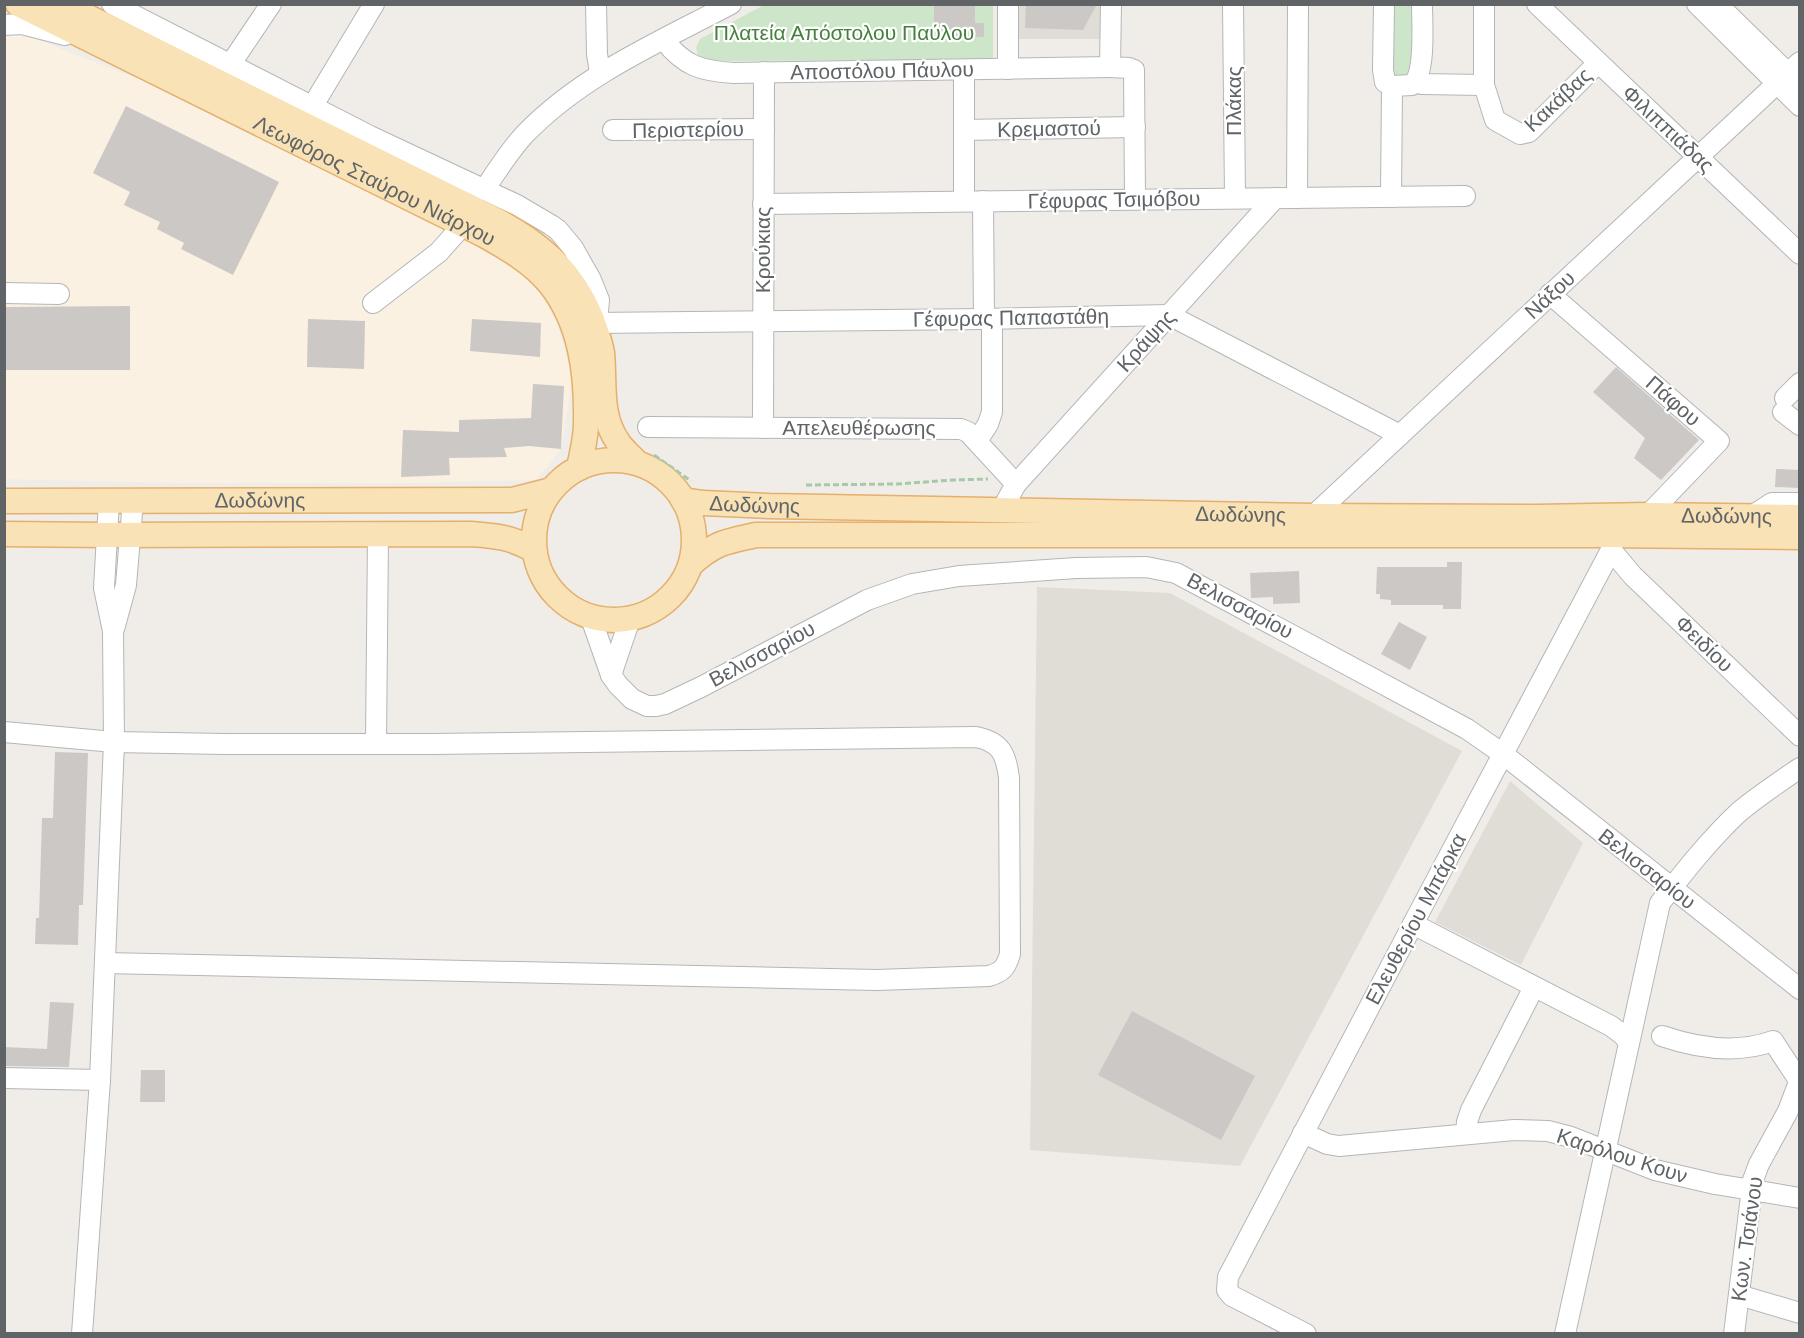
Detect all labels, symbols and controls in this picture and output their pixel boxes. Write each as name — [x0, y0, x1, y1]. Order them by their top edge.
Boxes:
park label: Πλατεία Απόστολου Παύλου — [714, 21, 974, 44]
street label: Αποστόλου Πάυλου — [790, 57, 974, 84]
street label: Κακάβας — [1520, 63, 1596, 136]
street label: Πλάκας — [1222, 66, 1245, 136]
street label: Φιλιππιάδας — [1618, 81, 1719, 177]
street label: Λεωφόρος Σταύρου Νιάρχου — [250, 111, 500, 250]
street label: Κρεμαστού — [997, 116, 1101, 141]
street label: Περιστερίου — [632, 117, 744, 142]
street label: Γέφυρας Τσιμόβου — [1027, 186, 1201, 213]
street label: Κρούκιας — [751, 207, 774, 293]
street label: Νάξου — [1520, 266, 1579, 323]
street label: Γέφυρας Παπαστάθη — [913, 304, 1109, 331]
street label: Κράψης — [1112, 305, 1179, 376]
street label: Πάφου — [1642, 371, 1705, 430]
street label: Απελευθέρωσης — [782, 416, 936, 439]
street label: Δωδώνης — [215, 488, 305, 512]
street label: Δωδώνης — [709, 491, 800, 518]
street label: Δωδώνης — [1195, 502, 1286, 527]
street label: Δωδώνης — [1681, 503, 1772, 528]
street label: Βελισσαρίου — [1183, 568, 1297, 643]
street label: Φειδίου — [1671, 611, 1738, 676]
street label: Βελισσαρίου — [705, 616, 819, 691]
street label: Βελισσαρίου — [1594, 824, 1700, 913]
street label: Ελευθερίου Μπάρκα — [1361, 829, 1470, 1008]
street label: Καρόλου Κουν — [1554, 1124, 1690, 1187]
street label: Κων. Τσιάνου — [1726, 1175, 1767, 1303]

